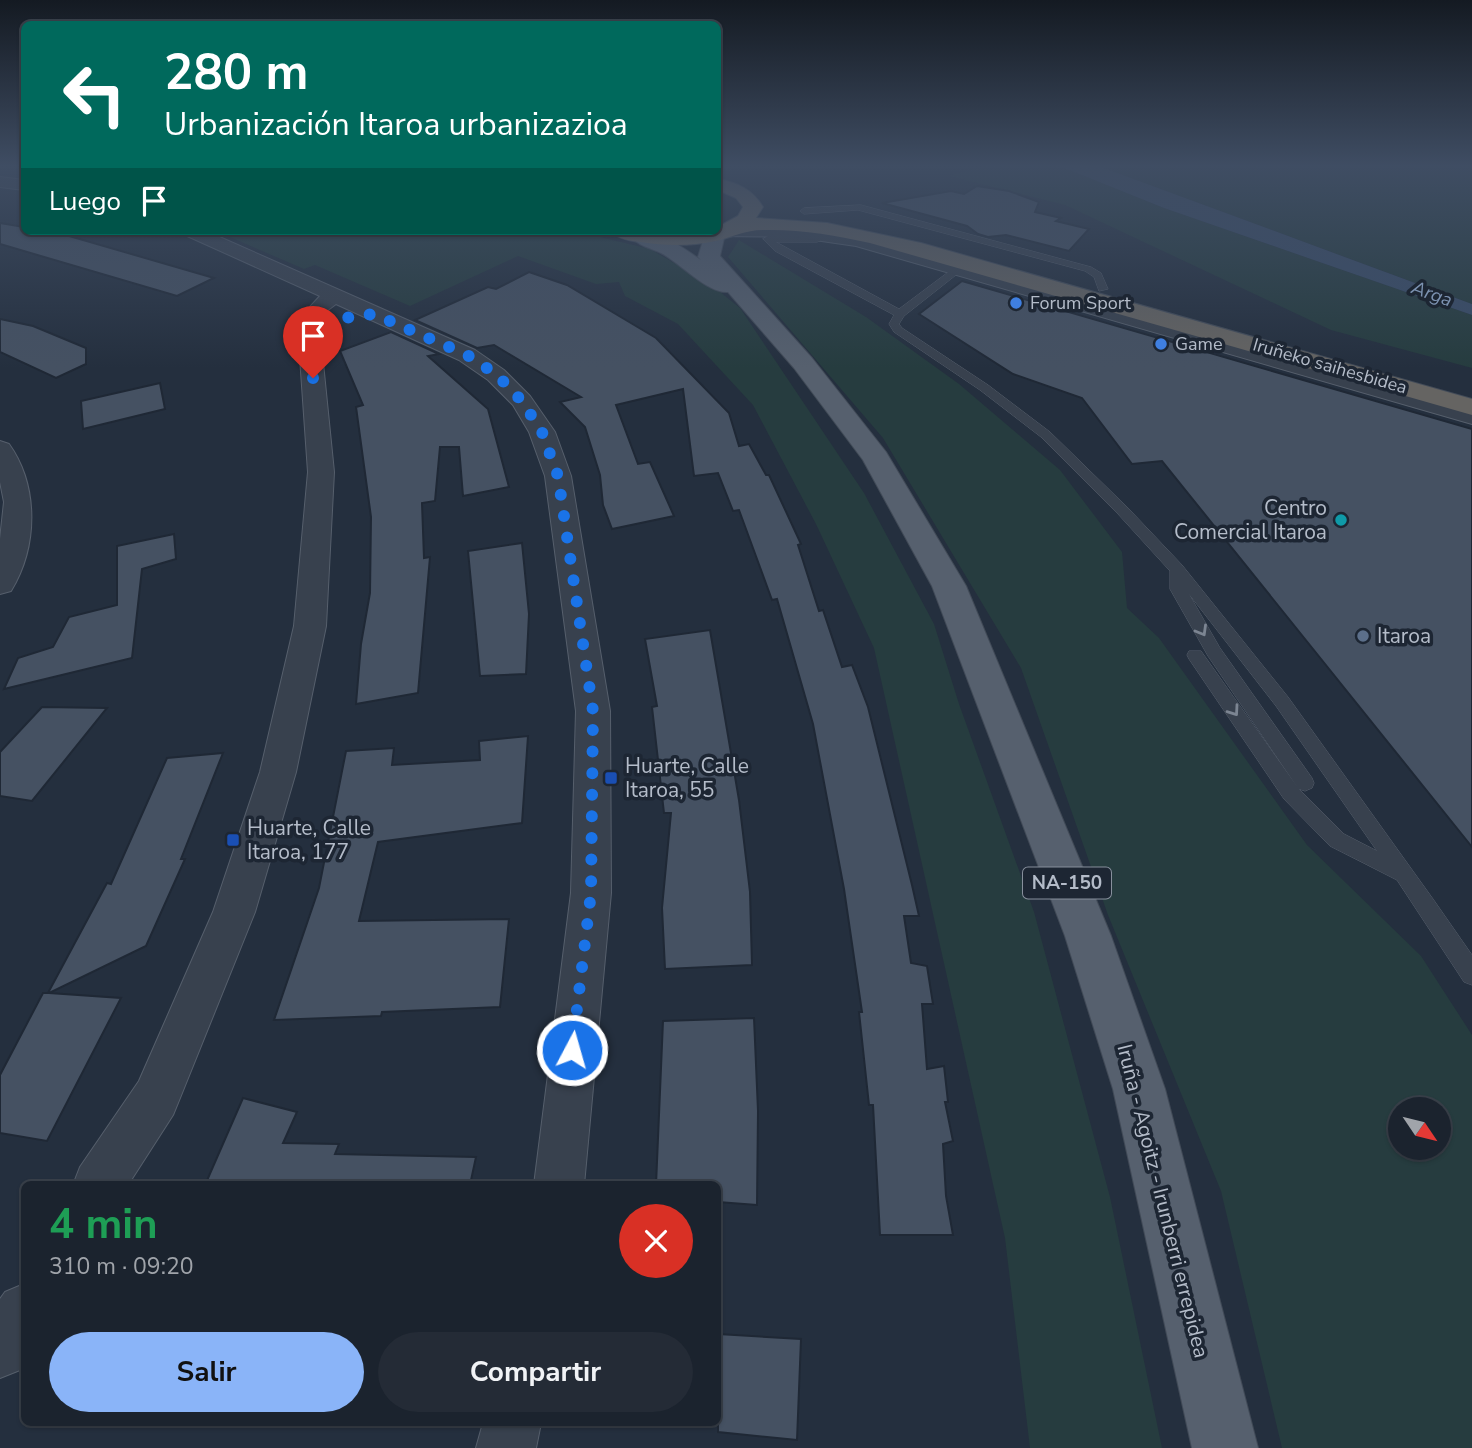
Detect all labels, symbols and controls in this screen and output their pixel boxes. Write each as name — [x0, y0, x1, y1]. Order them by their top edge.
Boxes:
text: 280 m — [164, 39, 308, 106]
icon: left — [49, 49, 140, 140]
text: Urbanización Itaroa urbanizazioa — [164, 103, 628, 146]
icon: arrive — [135, 182, 173, 220]
text: Luego — [49, 184, 121, 219]
water label: Arga — [1407, 274, 1456, 313]
place label: Forum Sport — [1030, 291, 1132, 315]
marker: Forum Sport — [1008, 295, 1024, 311]
pin — [283, 306, 343, 378]
icon: arrive — [294, 317, 332, 355]
place label: Game — [1175, 332, 1223, 356]
street label: Iruñeko saihesbidea — [1250, 332, 1410, 400]
marker: Game — [1153, 336, 1169, 352]
place label: Centro Comercial Itaroa — [1174, 494, 1327, 546]
marker: Centro Comercial Itaroa — [1333, 512, 1349, 528]
place label: Itaroa — [1377, 622, 1431, 650]
one-way arrow — [1194, 624, 1207, 636]
marker: Itaroa — [1355, 628, 1371, 644]
one-way arrow — [1226, 703, 1238, 716]
place label: Huarte, Calle Itaroa, 55 — [625, 752, 749, 804]
marker: Huarte, Calle Itaroa, 55 — [603, 770, 619, 786]
place label: Huarte, Calle Itaroa, 177 — [247, 814, 371, 866]
marker: Huarte, Calle Itaroa, 177 — [225, 832, 241, 848]
road number: NA-150 — [1023, 868, 1111, 898]
position arrow — [535, 1013, 609, 1087]
street label: Iruña - Agoitz - Irunberri errepidea — [1110, 1041, 1216, 1361]
north arrow — [1388, 1097, 1451, 1160]
map controls — [1388, 1097, 1451, 1160]
text: 4 min — [49, 1196, 158, 1253]
button: close — [619, 1204, 693, 1278]
text: 310 m · 09:20 — [49, 1251, 194, 1282]
button: Salir — [49, 1332, 364, 1412]
button: Compartir — [378, 1332, 693, 1412]

